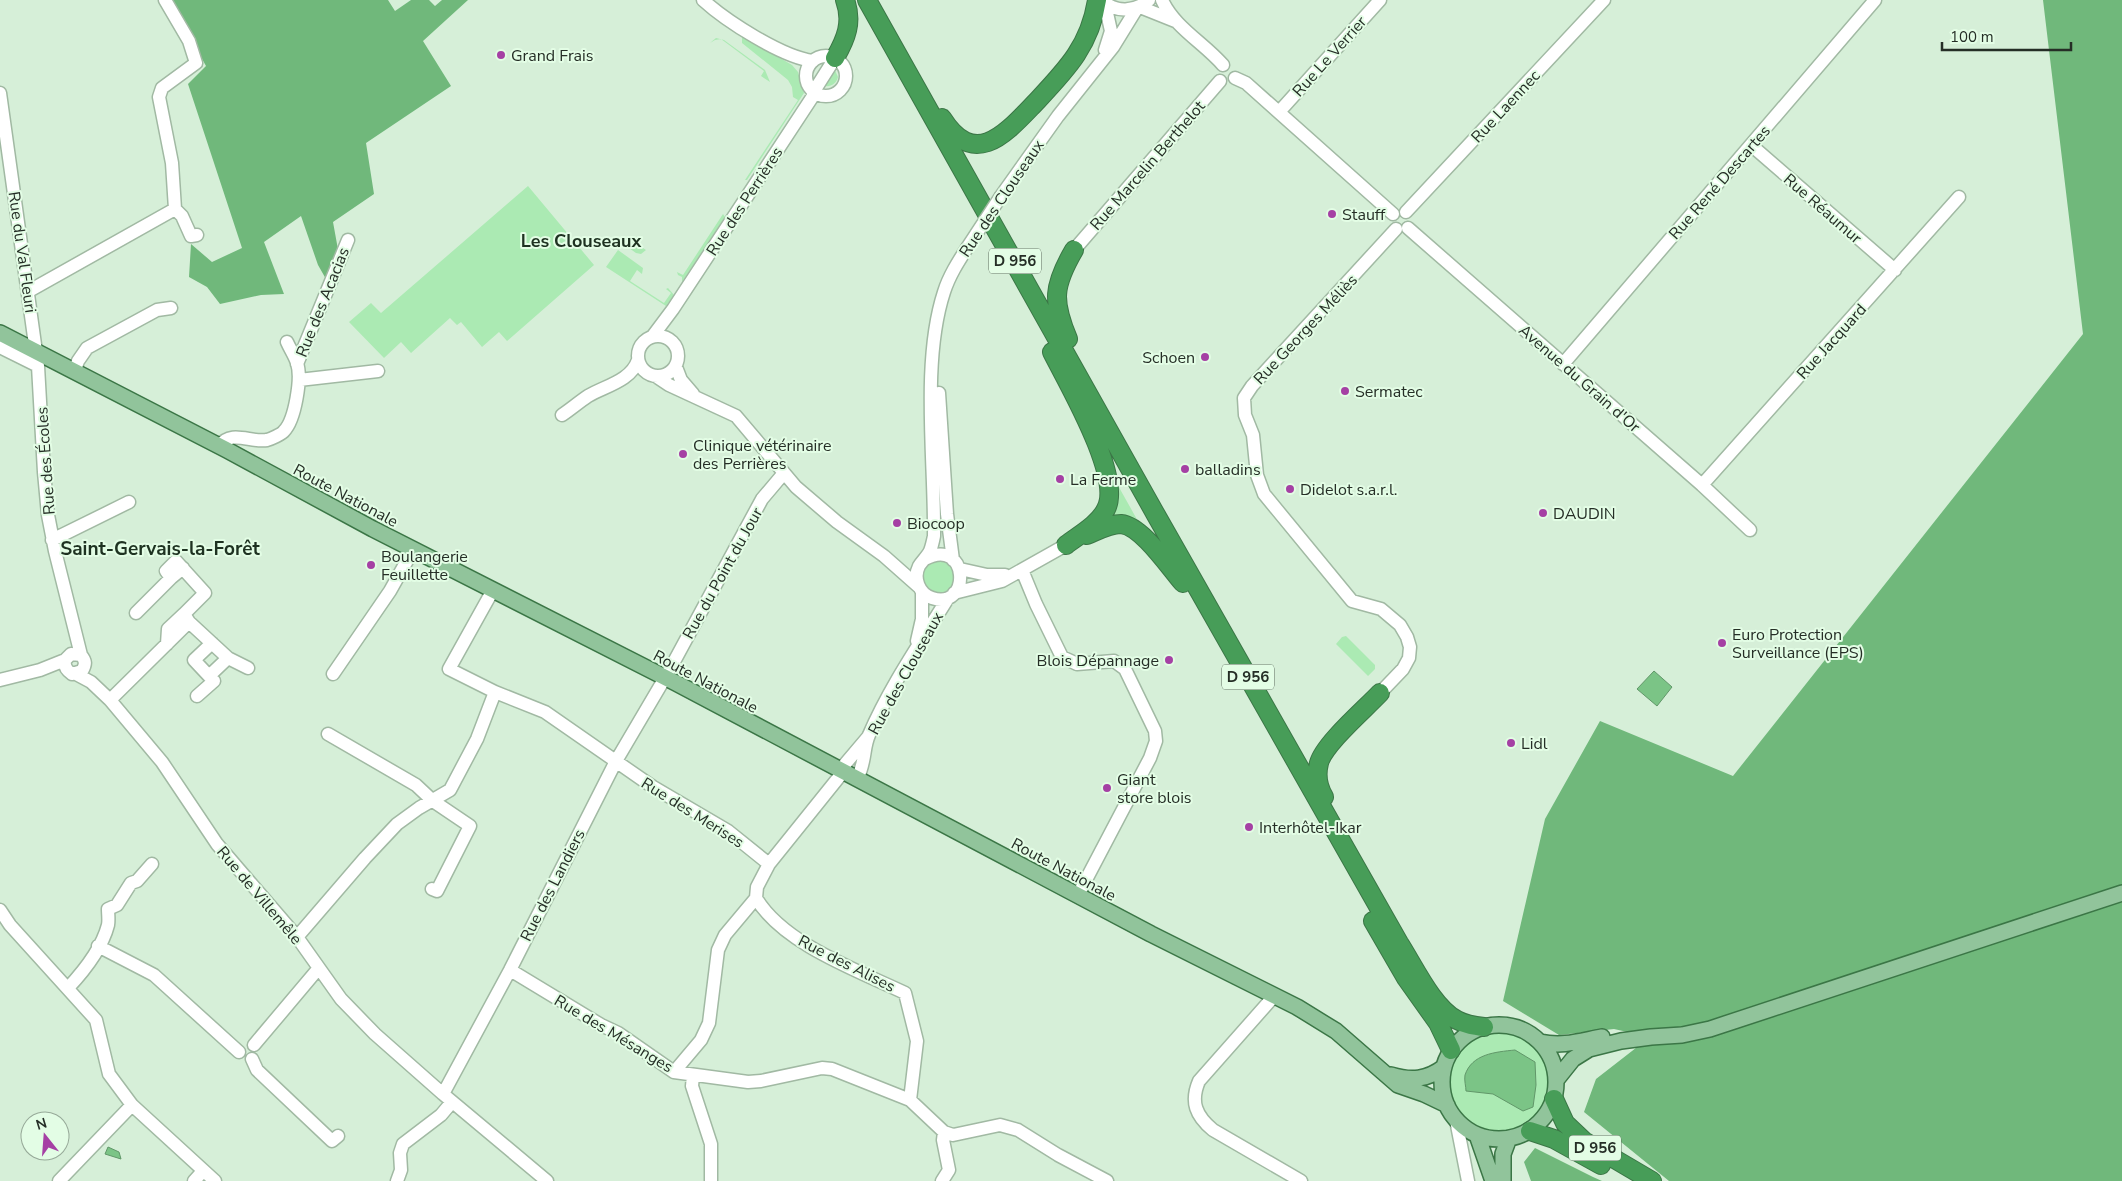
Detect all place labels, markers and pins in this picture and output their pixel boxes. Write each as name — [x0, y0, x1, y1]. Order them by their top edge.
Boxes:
place label: Grand Frais — [511, 45, 593, 67]
marker: Grand Frais — [495, 49, 507, 61]
place label: Stauff — [1342, 204, 1386, 226]
marker: Stauff — [1326, 208, 1338, 220]
place label: Schoen — [1142, 347, 1195, 369]
marker: Schoen — [1199, 351, 1211, 363]
place label: Sermatec — [1355, 381, 1423, 403]
marker: Sermatec — [1339, 385, 1351, 397]
place label: Clinique vétérinaire des Perrières — [693, 435, 831, 475]
marker: Clinique vétérinaire des Perrières — [677, 448, 689, 460]
place label: balladins — [1195, 459, 1261, 481]
marker: balladins — [1179, 463, 1191, 475]
place label: La Ferme — [1070, 469, 1136, 491]
marker: La Ferme — [1054, 473, 1066, 485]
place label: Didelot s.a.r.l. — [1300, 479, 1398, 501]
marker: Didelot s.a.r.l. — [1284, 483, 1296, 495]
place label: DAUDIN — [1553, 503, 1616, 525]
marker: DAUDIN — [1537, 507, 1549, 519]
place label: Biocoop — [907, 513, 965, 535]
marker: Biocoop — [891, 517, 903, 529]
place label: Boulangerie Feuillette — [381, 546, 468, 586]
marker: Boulangerie Feuillette — [365, 559, 377, 571]
place label: Euro Protection Surveillance (EPS) — [1732, 624, 1864, 664]
marker: Euro Protection Surveillance (EPS) — [1716, 637, 1728, 649]
place label: Blois Dépannage — [1036, 650, 1159, 672]
marker: Blois Dépannage — [1163, 654, 1175, 666]
place label: Lidl — [1521, 733, 1548, 755]
marker: Lidl — [1505, 737, 1517, 749]
place label: Giant store blois — [1117, 769, 1192, 809]
marker: Giant store blois — [1101, 782, 1113, 794]
place label: Interhôtel-Ikar — [1259, 817, 1362, 839]
marker: Interhôtel-Ikar — [1243, 821, 1255, 833]

